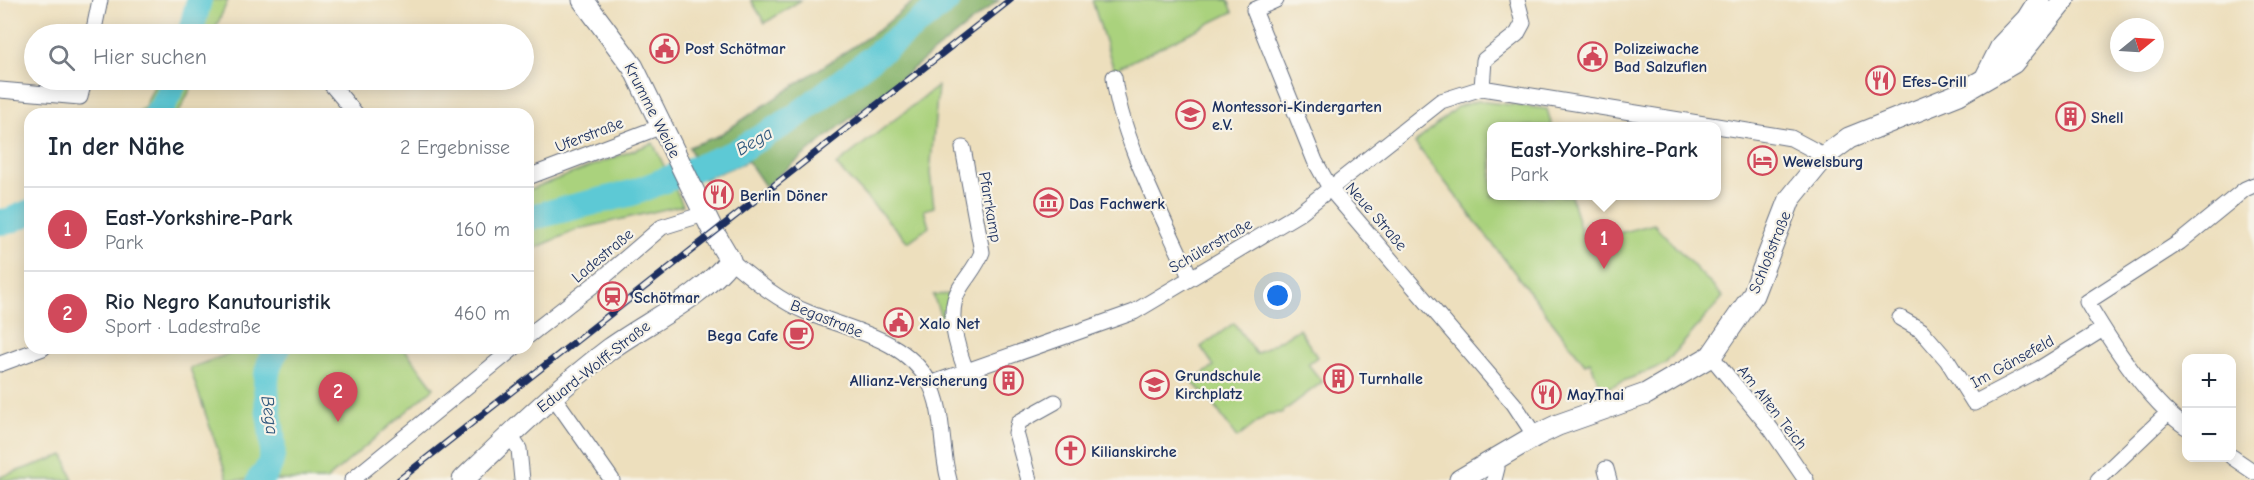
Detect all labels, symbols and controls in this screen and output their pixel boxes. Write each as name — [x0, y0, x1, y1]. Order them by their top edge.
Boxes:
north arrow — [2110, 18, 2164, 72]
search box — [24, 24, 534, 90]
public building icon: Post Schötmar — [648, 32, 680, 64]
place label: Post Schötmar — [685, 40, 786, 58]
place label: Polizeiwache Bad Salzuflen — [1614, 40, 1707, 76]
icon: search — [45, 41, 78, 74]
public building icon: Polizeiwache Bad Salzuflen — [1577, 41, 1609, 73]
text: Hier suchen — [93, 44, 207, 70]
street label: Krumme Weide — [620, 60, 684, 161]
restaurant icon: Efes-Grill — [1865, 65, 1897, 97]
place label: Efes-Grill — [1902, 73, 1967, 91]
place label: Montessori-Kindergarten e.V. — [1212, 98, 1382, 134]
school or university icon: Montessori-Kindergarten e.V. — [1175, 99, 1207, 131]
building icon: Shell — [2054, 101, 2086, 133]
place label: Shell — [2091, 109, 2124, 127]
street label: Uferstraße — [553, 114, 626, 156]
popup — [1487, 122, 1721, 200]
water label: Bega — [732, 123, 776, 160]
text: In der Nähe — [48, 132, 185, 162]
text: 2 Ergebnisse — [400, 136, 510, 159]
text: East-Yorkshire-Park — [1510, 137, 1698, 163]
hotel icon: Wewelsburg — [1746, 145, 1778, 177]
place label: Wewelsburg — [1783, 153, 1863, 171]
text: Park — [1510, 163, 1549, 186]
street label: Pfarrkamp — [975, 170, 1005, 244]
restaurant icon: Berlin Döner — [703, 179, 735, 211]
street label: Neue Straße — [1342, 179, 1411, 254]
place label: Berlin Döner — [740, 187, 828, 205]
museum icon: Das Fachwerk — [1032, 187, 1064, 219]
place label: Das Fachwerk — [1069, 195, 1165, 213]
text: East-Yorkshire-Park — [105, 205, 293, 231]
street label: Schloßstraße — [1745, 208, 1795, 296]
street label: Schülerstraße — [1166, 215, 1255, 277]
text: 1 — [64, 218, 71, 241]
text: 160 m — [456, 218, 510, 241]
pin: 1 — [1584, 220, 1624, 269]
street label: Ladestraße — [568, 225, 637, 287]
text: Park — [105, 231, 143, 254]
station icon: Schötmar — [597, 281, 629, 313]
your location — [1263, 281, 1292, 310]
text: Rio Negro Kanutouristik — [105, 289, 331, 315]
place label: Schötmar — [634, 289, 700, 307]
street label: Begastraße — [788, 296, 866, 342]
text: 2 — [63, 302, 72, 325]
text: 460 m — [454, 302, 510, 325]
public building icon: Xalo Net — [882, 307, 914, 339]
text: Sport · Ladestraße — [105, 315, 261, 338]
place label: Xalo Net — [919, 315, 980, 333]
street label: Eduard-Wolff-Straße — [534, 317, 654, 417]
cafe icon: Bega Cafe — [783, 319, 815, 351]
place label: Bega Cafe — [707, 327, 778, 345]
street label: Im Gänsefeld — [1968, 332, 2057, 392]
map controls — [2182, 354, 2236, 462]
button: + — [2182, 354, 2236, 408]
building icon: Turnhalle — [1322, 362, 1354, 394]
street label: Am Alten Teich — [1734, 362, 1811, 453]
building icon: Allianz-Versicherung — [993, 364, 1025, 396]
place label: Grundschule Kirchplatz — [1175, 367, 1261, 403]
school or university icon: Grundschule Kirchplatz — [1138, 368, 1170, 400]
place label: Turnhalle — [1359, 370, 1423, 388]
pin: 2 — [318, 372, 358, 422]
place label: Allianz-Versicherung — [850, 372, 988, 390]
restaurant icon: MayThai — [1530, 378, 1562, 410]
place label: MayThai — [1567, 386, 1624, 404]
water label: Bega — [256, 394, 283, 436]
button: − — [2182, 408, 2236, 462]
church icon: Kilianskirche — [1054, 435, 1086, 467]
place label: Kilianskirche — [1091, 443, 1177, 461]

